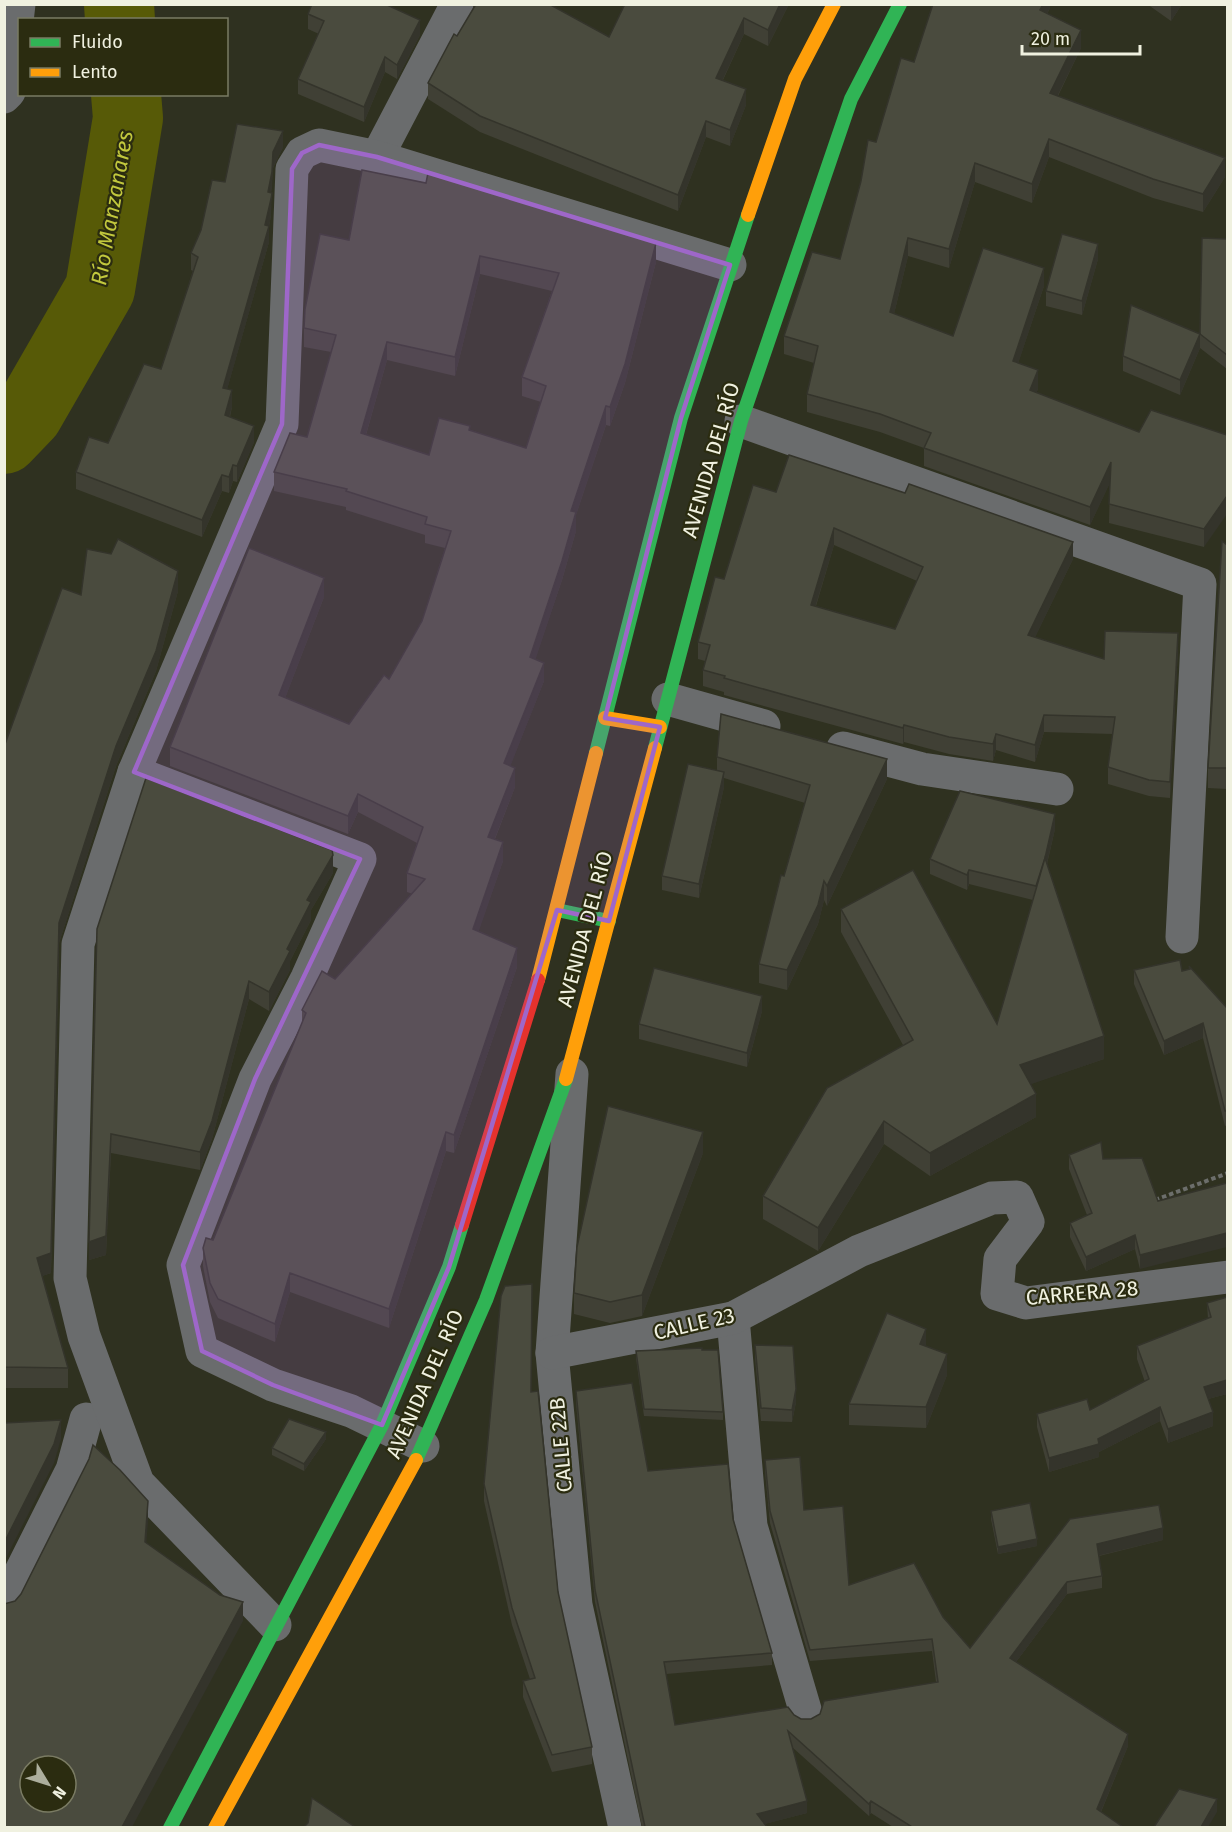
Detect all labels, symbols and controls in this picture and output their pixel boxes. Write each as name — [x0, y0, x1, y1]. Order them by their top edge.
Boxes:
legend — [18, 18, 228, 96]
scale bar — [1022, 18, 1140, 56]
text: 20 m — [1031, 28, 1070, 50]
text: Fluido — [72, 31, 123, 53]
text: Lento — [72, 61, 118, 83]
water label: Río Manzanares — [85, 129, 139, 287]
street label: AVENIDA DEL RÍO — [676, 379, 746, 541]
street label: AVENIDA DEL RÍO — [552, 848, 618, 1010]
street label: CARRERA 28 — [1025, 1275, 1139, 1311]
street label: CALLE 23 — [651, 1302, 737, 1346]
street label: AVENIDA DEL RÍO — [381, 1305, 469, 1463]
street label: CALLE 22B — [544, 1397, 578, 1493]
north arrow — [18, 1754, 78, 1814]
text: N — [49, 1783, 70, 1803]

